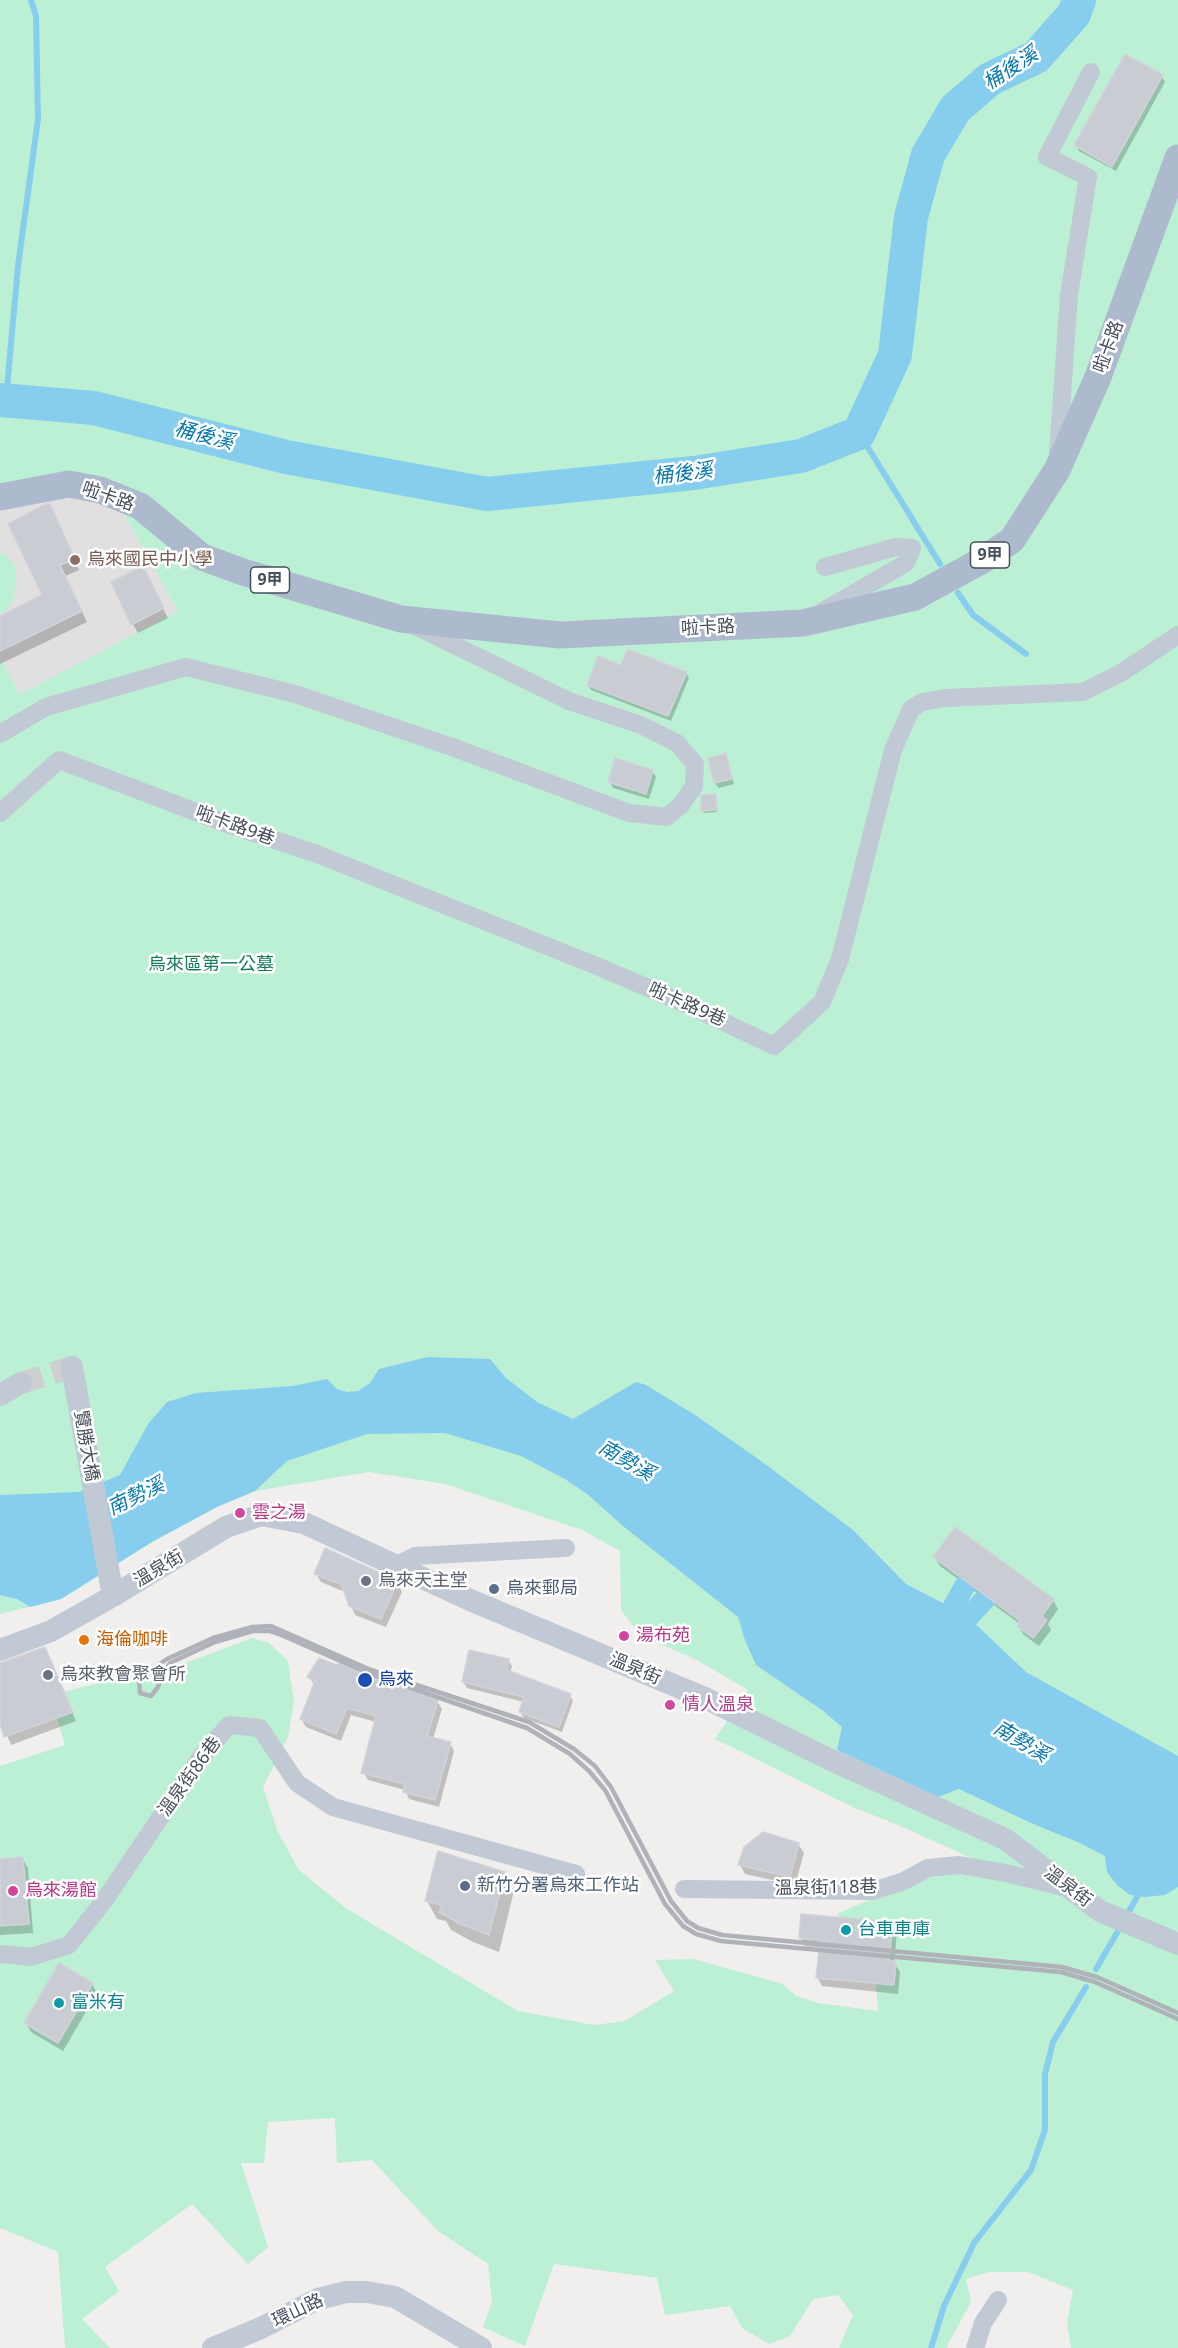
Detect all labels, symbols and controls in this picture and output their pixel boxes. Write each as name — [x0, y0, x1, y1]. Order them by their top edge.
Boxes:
water label: 桶後溪 — [979, 43, 1043, 95]
street label: 啦卡路 — [1090, 318, 1128, 376]
water label: 桶後溪 — [172, 417, 236, 455]
water label: 桶後溪 — [652, 458, 714, 490]
street label: 啦卡路 — [79, 478, 137, 516]
road number: 9甲 — [970, 542, 1010, 568]
place label: 烏來國民中小學 — [87, 549, 213, 571]
marker: 烏來國民中小學 — [68, 553, 82, 567]
road number: 9甲 — [250, 567, 290, 593]
street label: 啦卡路 — [680, 616, 736, 640]
street label: 啦卡路9巷 — [193, 802, 277, 850]
park label: 烏來區第一公墓 — [148, 954, 274, 976]
street label: 啦卡路9巷 — [645, 978, 729, 1032]
street label: 覽勝大橋 — [69, 1409, 103, 1483]
water label: 南勢溪 — [594, 1436, 658, 1486]
water label: 南勢溪 — [104, 1473, 168, 1521]
place label: 雲之湯 — [252, 1502, 306, 1524]
marker: 雲之湯 — [233, 1506, 247, 1520]
street label: 溫泉街 — [130, 1546, 188, 1592]
place label: 烏來天主堂 — [378, 1570, 468, 1592]
marker: 烏來天主堂 — [359, 1574, 373, 1588]
place label: 烏來郵局 — [506, 1578, 578, 1600]
marker: 烏來郵局 — [487, 1582, 501, 1596]
place label: 湯布苑 — [636, 1625, 690, 1647]
place label: 海倫咖啡 — [96, 1629, 168, 1651]
marker: 湯布苑 — [617, 1629, 631, 1643]
marker: 海倫咖啡 — [77, 1633, 91, 1647]
street label: 溫泉街 — [606, 1649, 664, 1689]
place label: 烏來教會聚會所 — [60, 1664, 186, 1686]
marker: 烏來教會聚會所 — [41, 1668, 55, 1682]
place label: 烏來 — [378, 1669, 414, 1691]
marker: 烏來 — [356, 1671, 374, 1689]
place label: 情人溫泉 — [682, 1694, 754, 1716]
marker: 情人溫泉 — [663, 1698, 677, 1712]
water label: 南勢溪 — [989, 1716, 1053, 1768]
street label: 溫泉街86巷 — [154, 1733, 226, 1821]
street label: 溫泉街 — [1040, 1862, 1096, 1912]
place label: 新竹分署烏來工作站 — [477, 1875, 639, 1897]
street label: 溫泉街118巷 — [774, 1876, 878, 1900]
marker: 新竹分署烏來工作站 — [458, 1879, 472, 1893]
place label: 烏來湯館 — [25, 1880, 97, 1902]
marker: 烏來湯館 — [6, 1884, 20, 1898]
place label: 台車車庫 — [858, 1919, 930, 1941]
marker: 台車車庫 — [839, 1923, 853, 1937]
place label: 富米有 — [71, 1992, 125, 2014]
marker: 富米有 — [52, 1996, 66, 2010]
street label: 環山路 — [269, 2290, 327, 2332]

